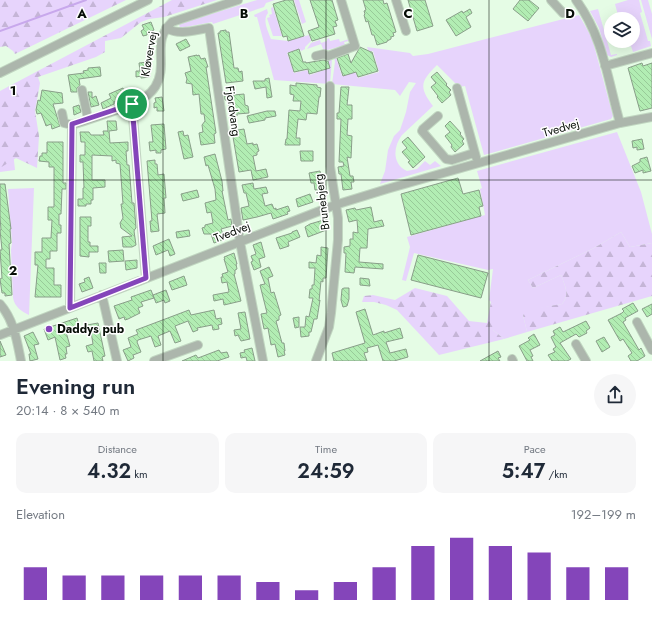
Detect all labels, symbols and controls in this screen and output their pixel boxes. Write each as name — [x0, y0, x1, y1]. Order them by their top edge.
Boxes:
text: A — [76, 4, 87, 23]
text: B — [240, 4, 249, 23]
text: C — [403, 4, 413, 23]
text: D — [565, 4, 575, 23]
map controls — [604, 12, 640, 48]
button: layers — [604, 12, 640, 48]
street label: Kløvervej — [136, 30, 162, 78]
text: 1 — [10, 81, 16, 100]
street label: Fjordvang — [221, 85, 245, 137]
pin — [115, 87, 149, 121]
icon: arrive — [121, 93, 143, 115]
street label: Tvedvej — [540, 114, 582, 142]
street label: Brunebjerg — [310, 173, 334, 231]
street label: Tvedvej — [211, 217, 253, 247]
text: 2 — [9, 261, 17, 280]
place label: Daddys pub — [57, 320, 125, 338]
marker: Daddys pub — [44, 324, 54, 334]
text: Evening run — [16, 370, 135, 402]
button: share — [594, 374, 636, 416]
text: 20:14 · 8 × 540 m — [16, 401, 120, 420]
text: Distance — [98, 441, 137, 457]
text: Time — [315, 441, 337, 457]
text: Pace — [524, 441, 546, 457]
text: 4.32 — [87, 457, 131, 486]
text: 24:59 — [297, 457, 355, 486]
text: 5:47 — [502, 457, 545, 486]
text: km — [131, 466, 148, 482]
text: /km — [545, 466, 568, 482]
text: Elevation — [16, 505, 65, 524]
text: 192–199 m — [571, 505, 636, 524]

